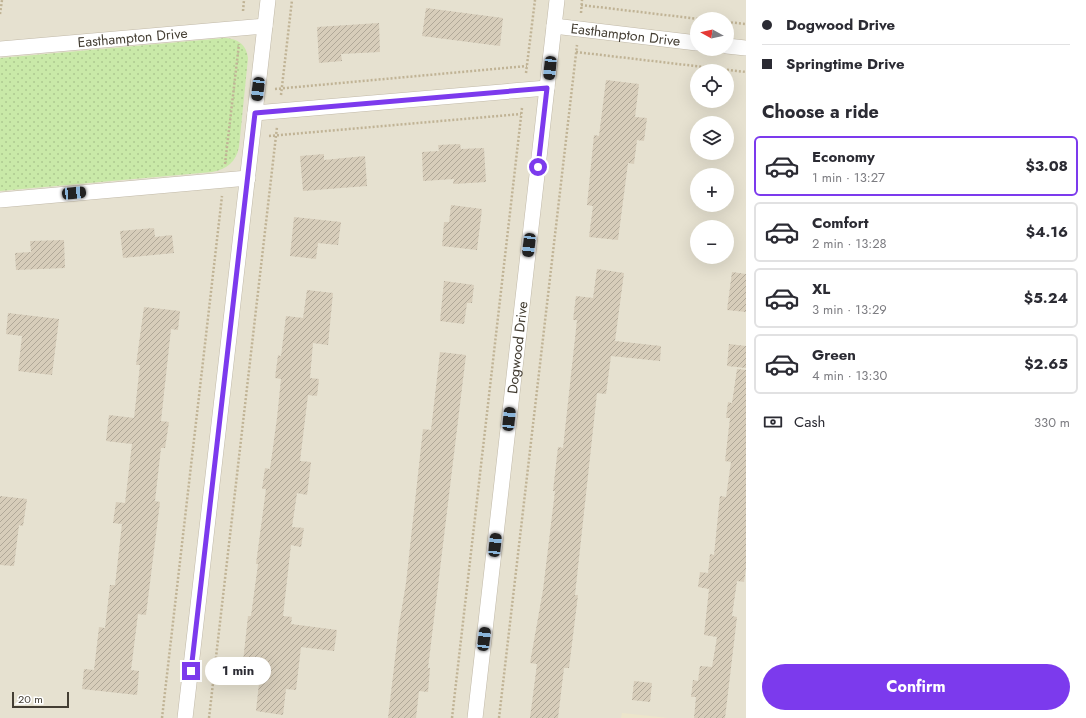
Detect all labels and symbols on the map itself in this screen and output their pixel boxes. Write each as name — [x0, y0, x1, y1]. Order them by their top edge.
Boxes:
north arrow — [690, 12, 734, 56]
street label: Easthampton Drive — [570, 18, 681, 51]
street label: Easthampton Drive — [77, 23, 188, 52]
car — [543, 55, 557, 81]
car — [251, 76, 265, 102]
route start — [529, 158, 547, 176]
car — [62, 186, 86, 200]
car — [522, 232, 536, 258]
street label: Dogwood Drive — [502, 300, 533, 395]
car — [502, 406, 516, 432]
car — [488, 532, 502, 558]
car — [477, 626, 491, 652]
callout: 1 min — [205, 657, 271, 685]
route end — [182, 662, 200, 680]
scale bar — [12, 690, 69, 709]

